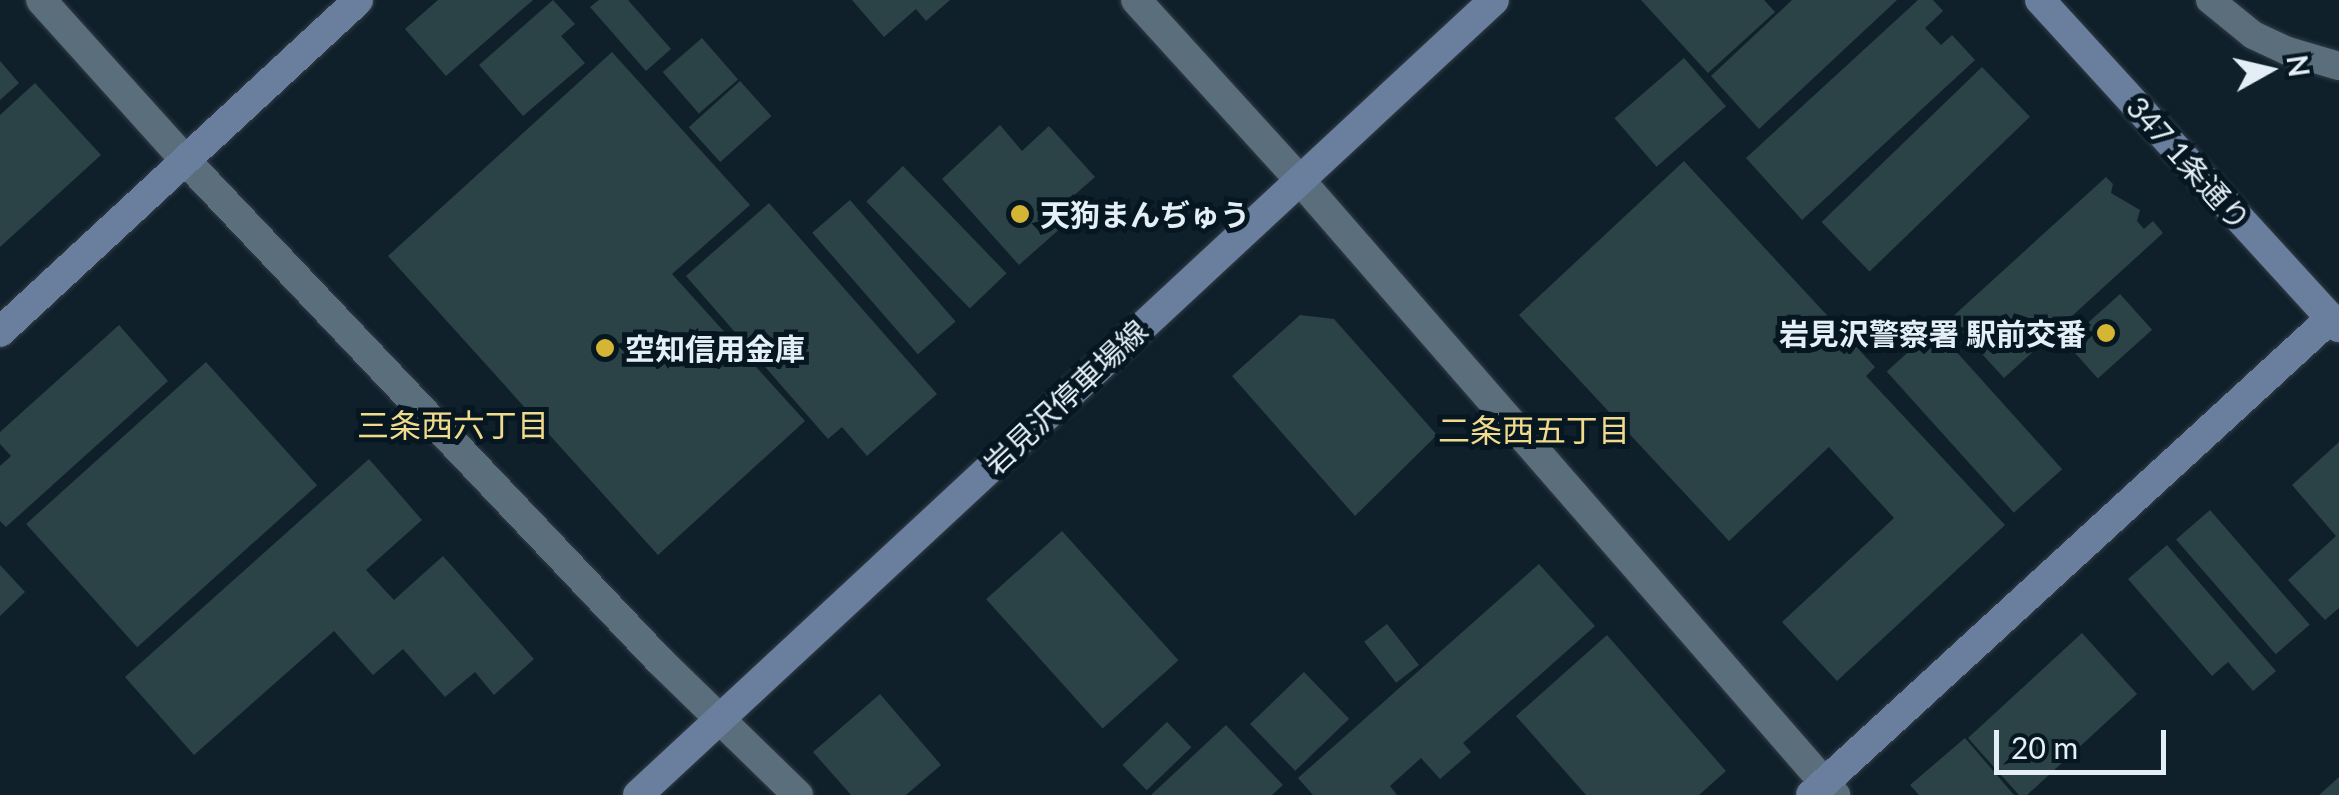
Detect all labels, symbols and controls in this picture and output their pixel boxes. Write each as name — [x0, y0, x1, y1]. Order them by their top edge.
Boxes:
north arrow — [2219, 20, 2319, 120]
text: N — [2280, 53, 2317, 79]
street label: 347 1条通り — [2120, 89, 2258, 237]
place label: 天狗まんぢゅう — [1040, 196, 1250, 232]
marker: 天狗まんぢゅう — [1009, 203, 1031, 225]
street label: 岩見沢停車場線 — [976, 312, 1154, 482]
place label: 岩見沢警察署 駅前交番 — [1779, 315, 2086, 351]
marker: 岩見沢警察署 駅前交番 — [2095, 322, 2117, 344]
place label: 空知信用金庫 — [625, 330, 805, 366]
marker: 空知信用金庫 — [594, 337, 616, 359]
district label: 三条西六丁目 — [357, 406, 549, 444]
district label: 二条西五丁目 — [1438, 411, 1630, 449]
scale bar — [1999, 710, 2172, 772]
text: 20 m — [2011, 729, 2078, 765]

